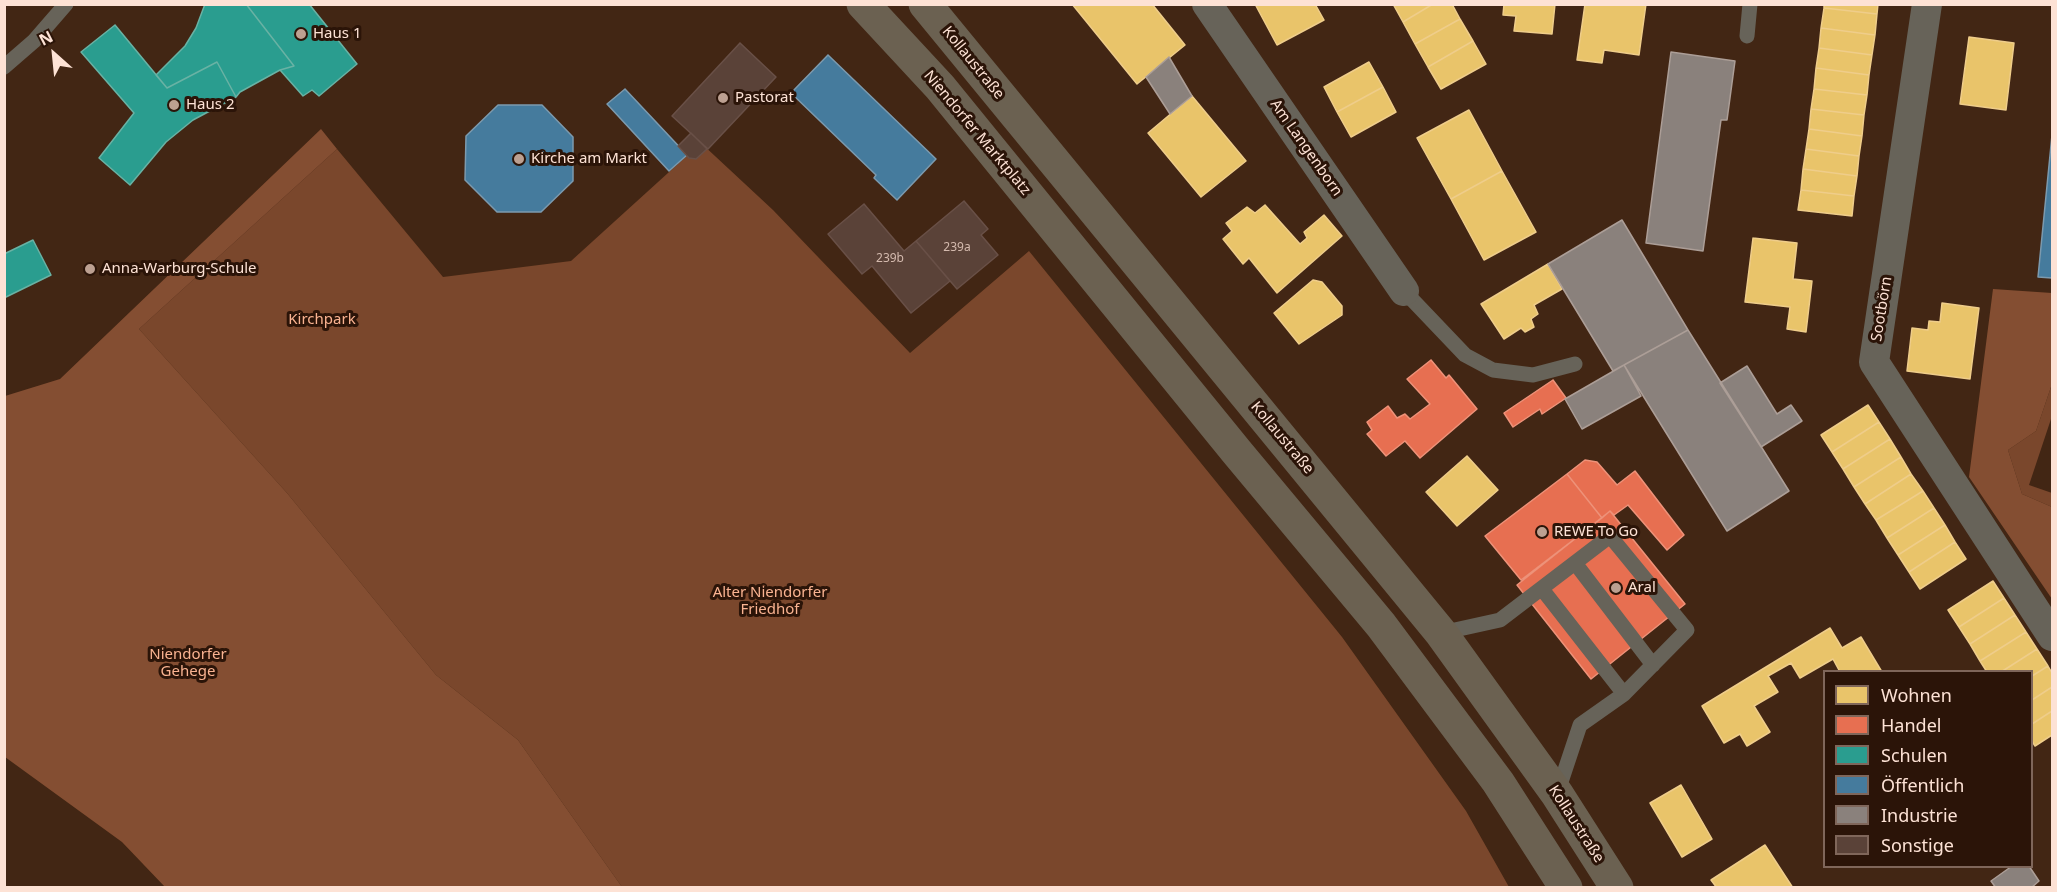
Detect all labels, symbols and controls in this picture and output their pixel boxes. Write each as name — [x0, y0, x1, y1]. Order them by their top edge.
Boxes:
street label: Kollaustraße — [938, 23, 1008, 103]
north arrow — [24, 24, 84, 84]
text: N — [35, 25, 57, 51]
place label: Haus 1 — [313, 25, 361, 43]
marker: Haus 1 — [294, 27, 308, 41]
street label: Niendorfer Marktplatz — [920, 67, 1034, 199]
place label: Pastorat — [735, 89, 794, 107]
marker: Pastorat — [716, 91, 730, 105]
place label: Haus 2 — [186, 96, 234, 114]
street label: Am Langenborn — [1266, 96, 1346, 200]
marker: Haus 2 — [167, 98, 181, 112]
place label: Kirche am Markt — [531, 150, 647, 168]
marker: Kirche am Markt — [512, 152, 526, 166]
house number: 239a — [943, 241, 971, 255]
house number: 239b — [876, 252, 904, 266]
place label: Anna-Warburg-Schule — [102, 260, 257, 278]
marker: Anna-Warburg-Schule — [83, 262, 97, 276]
street label: Sootbörn — [1868, 275, 1896, 343]
park label: Kirchpark — [288, 311, 356, 329]
street label: Kollaustraße — [1247, 398, 1317, 478]
place label: REWE To Go — [1554, 523, 1638, 541]
marker: REWE To Go — [1535, 525, 1549, 539]
place label: Aral — [1628, 579, 1656, 597]
marker: Aral — [1609, 581, 1623, 595]
park label: Alter Niendorfer Friedhof — [713, 584, 827, 619]
park label: Niendorfer Gehege — [149, 646, 227, 681]
legend — [1823, 670, 2033, 868]
text: Wohnen — [1881, 683, 1952, 707]
text: Handel — [1881, 713, 1941, 737]
text: Schulen — [1881, 743, 1948, 767]
text: Öffentlich — [1881, 773, 1964, 797]
street label: Kollaustraße — [1544, 782, 1608, 866]
text: Industrie — [1881, 803, 1958, 827]
text: Sonstige — [1881, 833, 1954, 857]

